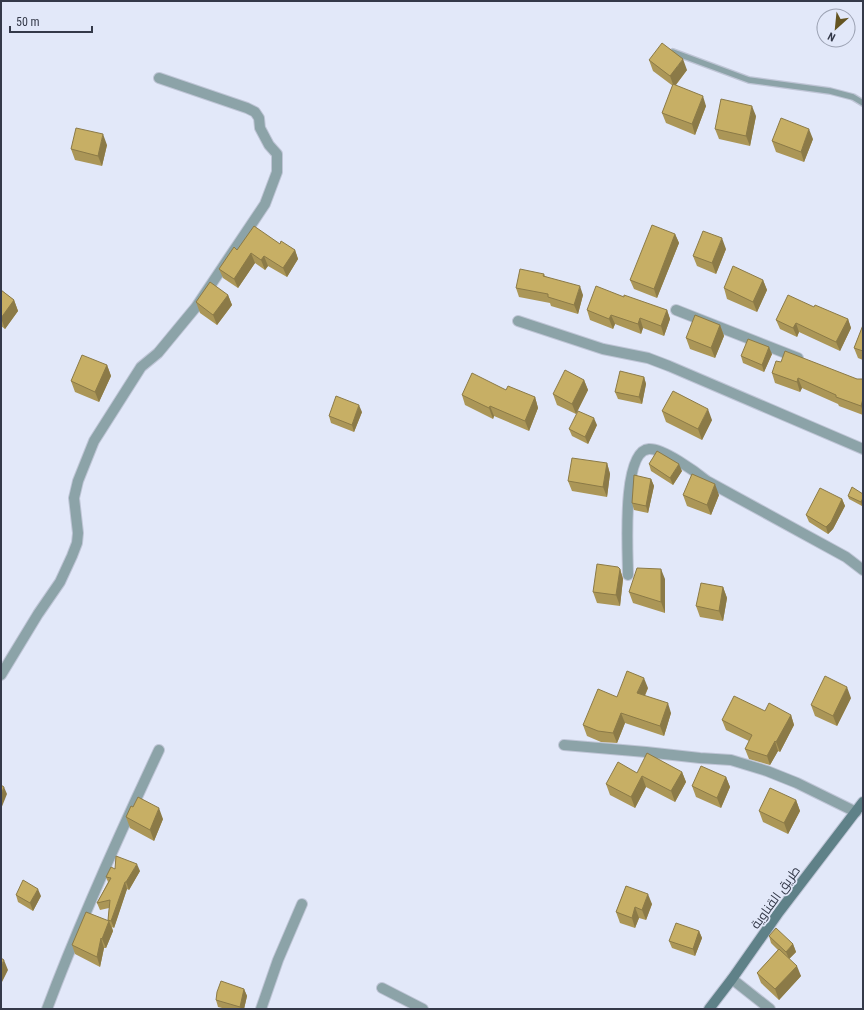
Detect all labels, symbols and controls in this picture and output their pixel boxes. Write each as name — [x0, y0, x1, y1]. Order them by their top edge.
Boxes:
scale bar — [10, 8, 92, 34]
north arrow — [816, 8, 856, 48]
text: 50 m — [16, 15, 40, 29]
text: N — [826, 29, 838, 44]
street label: طريق القناوية — [748, 863, 803, 932]

